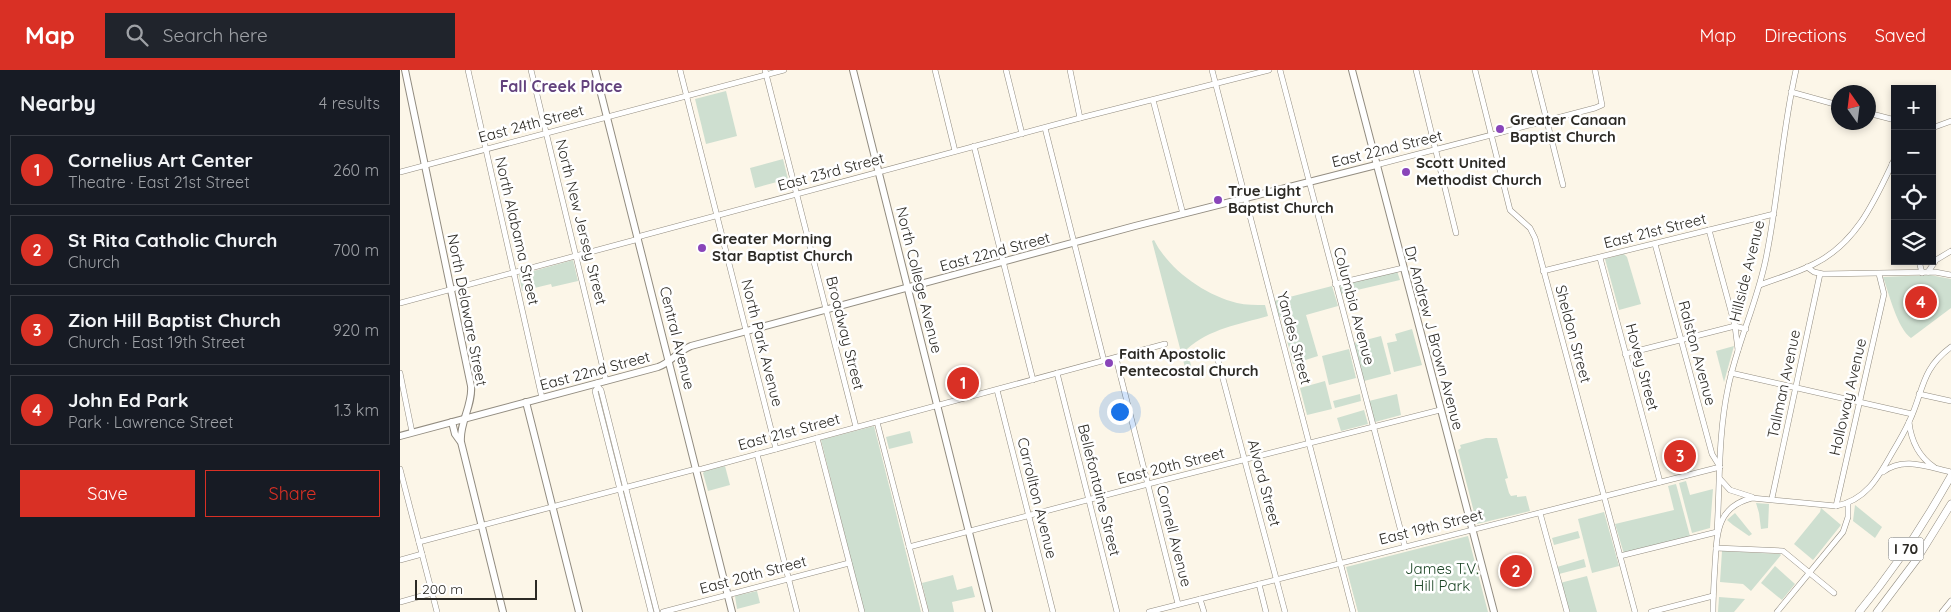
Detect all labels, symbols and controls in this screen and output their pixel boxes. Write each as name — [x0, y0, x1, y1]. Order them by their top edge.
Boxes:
search box — [105, 13, 455, 58]
text: Map — [25, 20, 75, 50]
icon: search — [123, 21, 151, 49]
text: Search here — [163, 23, 268, 47]
text: Map — [1699, 24, 1736, 47]
text: Directions — [1764, 24, 1847, 47]
text: Saved — [1875, 24, 1926, 47]
district label: Fall Creek Place — [500, 76, 622, 96]
north arrow — [1831, 85, 1876, 130]
map controls — [1891, 85, 1936, 265]
button: + — [1891, 85, 1936, 130]
text: Nearby — [20, 90, 96, 116]
text: 4 results — [319, 93, 380, 113]
street label: East 24th Street — [476, 100, 586, 147]
place label: Greater Canaan Baptist Church — [1510, 110, 1626, 146]
marker: Greater Canaan Baptist Church — [1494, 123, 1506, 135]
street label: East 22nd Street — [1330, 126, 1444, 171]
button: − — [1891, 130, 1936, 175]
street label: North New Jersey Street — [552, 137, 611, 307]
text: Cornelius Art Center — [68, 148, 253, 172]
street label: East 23rd Street — [775, 148, 886, 195]
place label: Scott United Methodist Church — [1416, 153, 1542, 189]
street label: North Alabama Street — [491, 155, 544, 307]
text: 1 — [34, 160, 40, 180]
text: 260 m — [333, 160, 379, 180]
marker: Scott United Methodist Church — [1400, 166, 1412, 178]
text: Theatre · East 21st Street — [68, 172, 250, 192]
button: locate — [1891, 175, 1936, 220]
place label: True Light Baptist Church — [1228, 181, 1334, 217]
marker: True Light Baptist Church — [1212, 194, 1224, 206]
street label: North College Avenue — [892, 205, 947, 355]
street label: East 21st Street — [1602, 209, 1708, 252]
street label: Hillside Avenue — [1725, 218, 1768, 324]
button: layers — [1891, 220, 1936, 265]
text: St Rita Catholic Church — [68, 228, 277, 252]
street label: East 22nd Street — [938, 228, 1052, 275]
place label: Greater Morning Star Baptist Church — [712, 229, 853, 265]
street label: North Delaware Street — [443, 232, 492, 388]
text: 2 — [32, 240, 42, 260]
text: 700 m — [333, 240, 379, 260]
marker: Greater Morning Star Baptist Church — [696, 242, 708, 254]
street label: Dr Andrew J Brown Avenue — [1401, 244, 1468, 432]
street label: Columbia Avenue — [1330, 245, 1379, 367]
text: Church — [68, 252, 120, 272]
street label: Broadway Street — [822, 274, 869, 392]
street label: North Park Avenue — [737, 277, 788, 409]
street label: Sheldon Street — [1551, 283, 1596, 385]
pin: 4 — [1905, 283, 1937, 321]
street label: Central Avenue — [655, 284, 699, 391]
street label: Yandes Street — [1273, 289, 1316, 386]
street label: Ralston Avenue — [1674, 298, 1721, 407]
text: Zion Hill Baptist Church — [68, 308, 281, 332]
text: 3 — [33, 320, 41, 340]
text: 920 m — [333, 320, 379, 340]
street label: Hovey Street — [1622, 321, 1663, 413]
street label: Tallman Avenue — [1763, 328, 1804, 440]
text: Church · East 19th Street — [68, 332, 245, 352]
street label: Holloway Avenue — [1825, 336, 1870, 458]
place label: Faith Apostolic Pentecostal Church — [1119, 344, 1259, 380]
street label: East 22nd Street — [538, 347, 652, 394]
marker: Faith Apostolic Pentecostal Church — [1103, 357, 1115, 369]
pin: 1 — [947, 364, 979, 402]
text: John Ed Park — [68, 388, 189, 412]
your location — [1107, 399, 1133, 425]
text: 4 — [32, 400, 42, 420]
text: 1.3 km — [334, 400, 379, 420]
street label: East 21st Street — [736, 409, 842, 454]
text: Park · Lawrence Street — [68, 412, 233, 432]
street label: Bellefontaine Street — [1074, 422, 1125, 558]
street label: Carrollton Avenue — [1013, 435, 1062, 560]
street label: Alvord Street — [1244, 437, 1285, 528]
pin: 3 — [1664, 437, 1696, 475]
street label: East 20th Street — [1115, 443, 1226, 488]
button: Save — [20, 470, 195, 517]
button: Share — [205, 470, 380, 517]
street label: Cornell Avenue — [1153, 483, 1196, 589]
street label: East 19th Street — [1377, 504, 1485, 549]
road number: I 70 — [1888, 538, 1924, 560]
street label: East 20th Street — [697, 551, 808, 598]
pin: 2 — [1500, 552, 1532, 590]
park label: James T.V. Hill Park — [1405, 559, 1479, 595]
scale bar — [415, 577, 538, 600]
text: 200 m — [422, 580, 463, 598]

